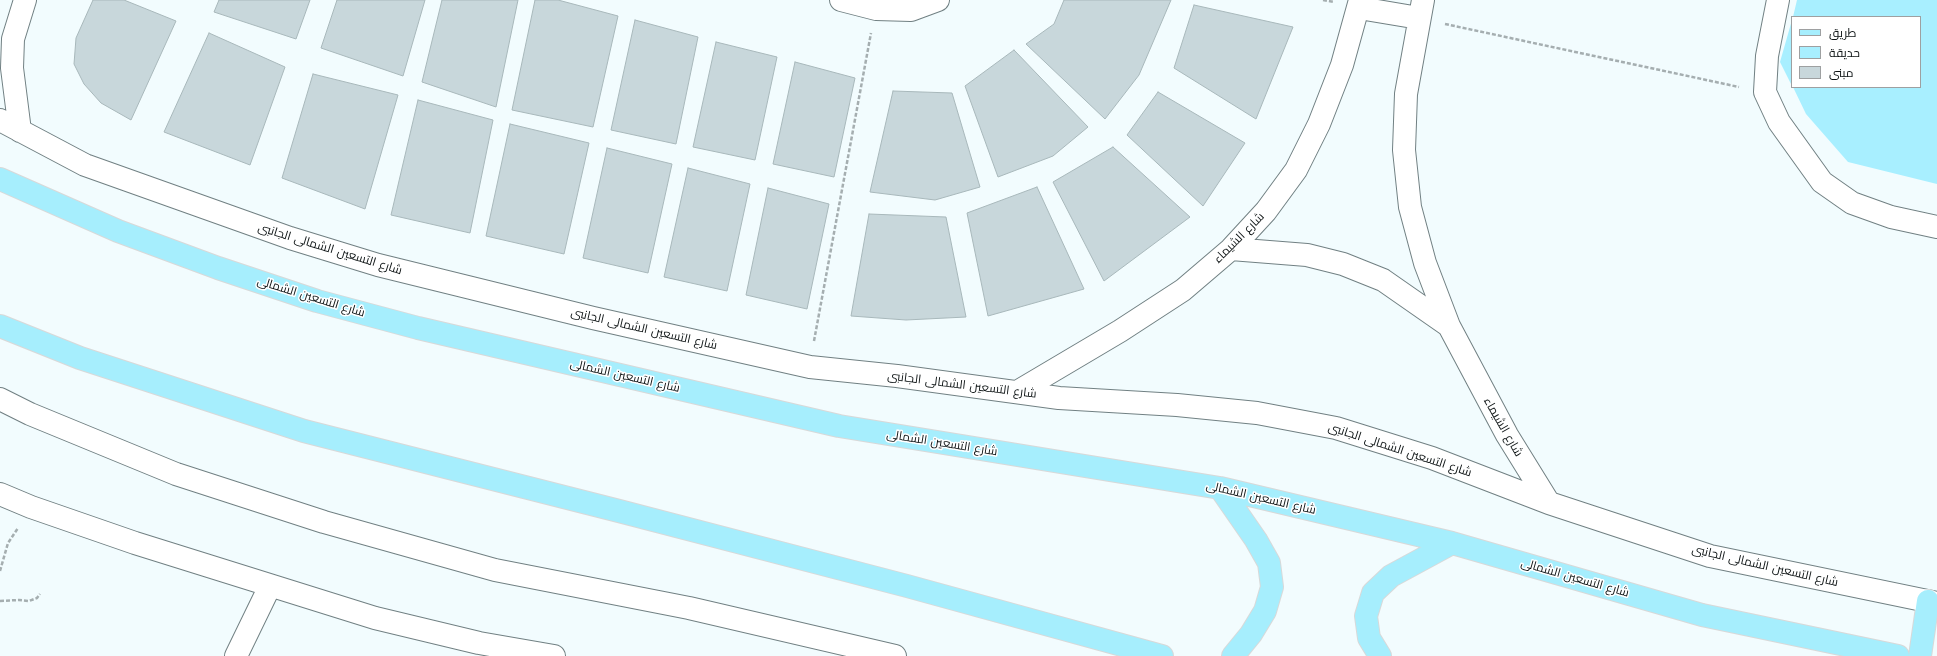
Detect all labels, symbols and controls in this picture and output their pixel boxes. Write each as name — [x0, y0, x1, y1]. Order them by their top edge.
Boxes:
legend — [1791, 16, 1921, 88]
text: طريق — [1829, 26, 1856, 40]
text: حديقة — [1829, 46, 1860, 60]
text: مبنى — [1829, 66, 1854, 80]
street label: شارع الشيماء — [1211, 210, 1267, 266]
street label: شارع التسعين الشمالى الجانبى — [256, 220, 404, 278]
street label: شارع التسعين الشمالى — [255, 274, 367, 320]
street label: شارع التسعين الشمالى الجانبى — [569, 305, 719, 353]
street label: شارع التسعين الشمالى — [569, 356, 681, 396]
street label: شارع التسعين الشمالى الجانبى — [887, 369, 1037, 401]
street label: شارع الشيماء — [1480, 395, 1526, 459]
street label: شارع التسعين الشمالى الجانبى — [1326, 420, 1474, 480]
street label: شارع التسعين الشمالى — [886, 427, 998, 459]
street label: شارع التسعين الشمالى — [1205, 478, 1317, 518]
street label: شارع التسعين الشمالى الجانبى — [1690, 542, 1840, 590]
street label: شارع التسعين الشمالى — [1519, 556, 1631, 600]

